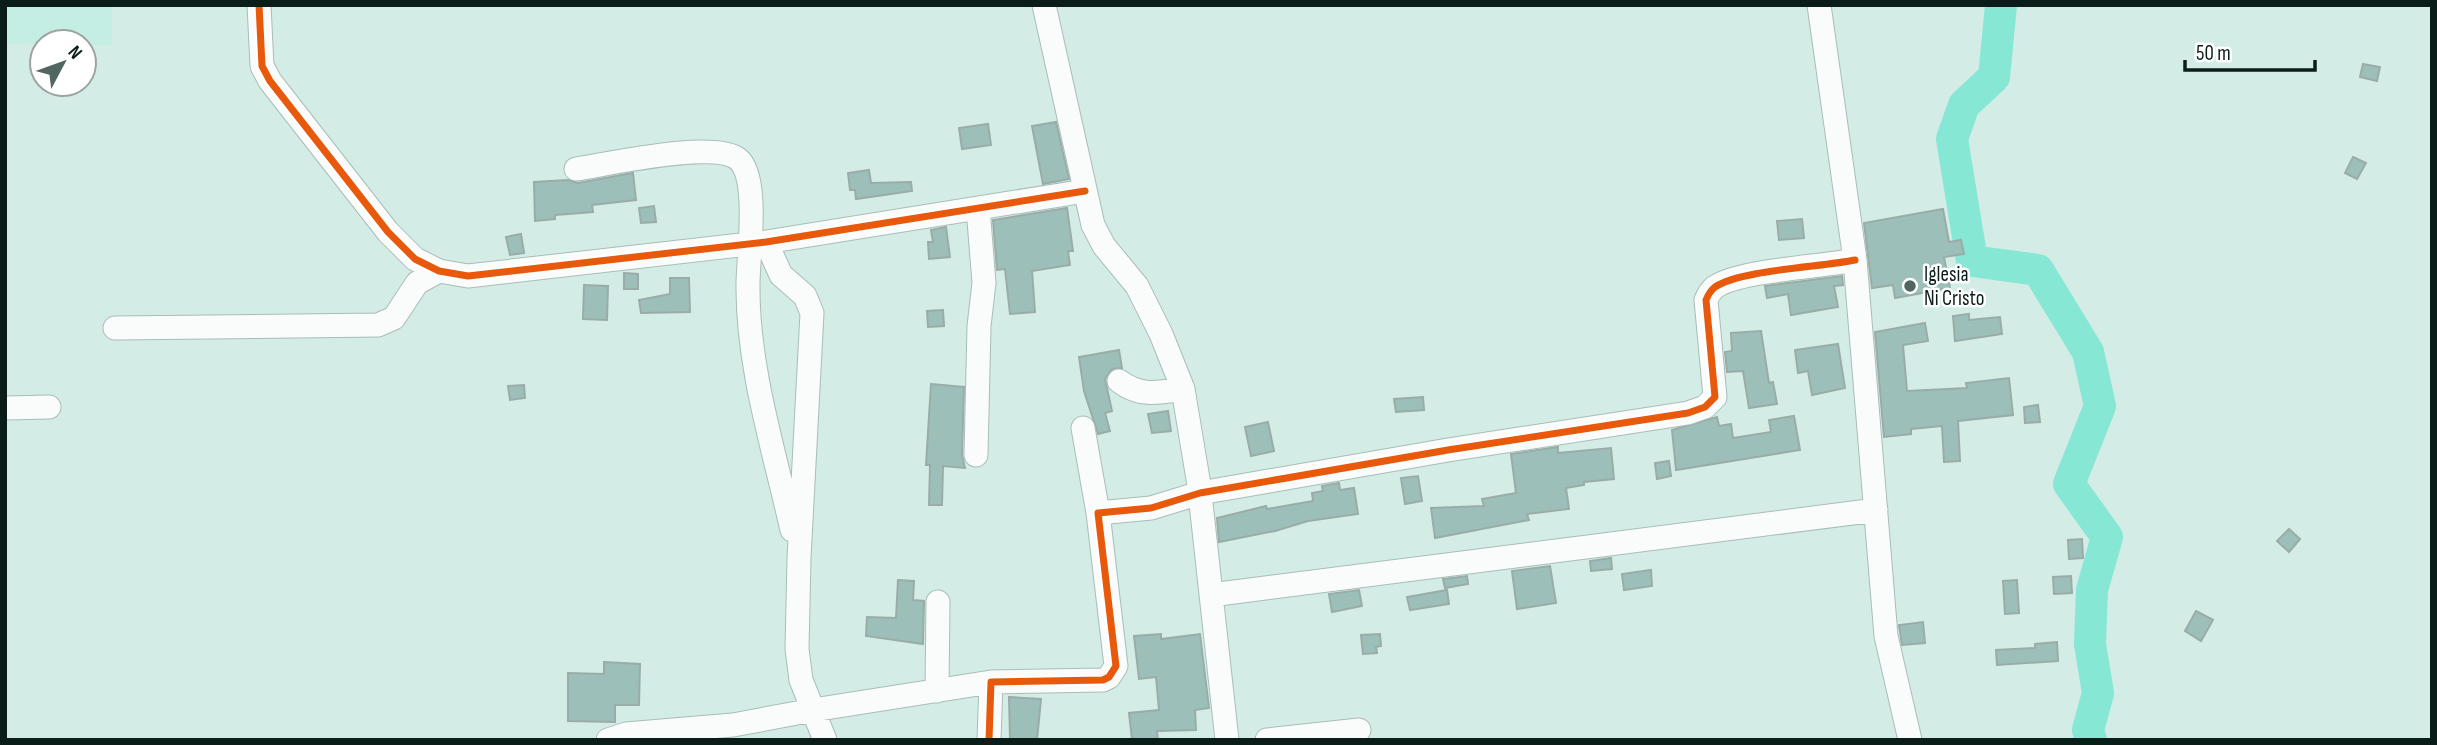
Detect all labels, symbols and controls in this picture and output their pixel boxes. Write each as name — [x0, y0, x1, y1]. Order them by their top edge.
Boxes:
north arrow — [28, 28, 98, 98]
scale bar — [2185, 28, 2314, 72]
text: N — [63, 41, 87, 64]
text: 50 m — [2196, 41, 2231, 66]
place label: Iglesia Ni Cristo — [1924, 262, 1984, 311]
marker: Iglesia Ni Cristo — [1902, 278, 1918, 294]

